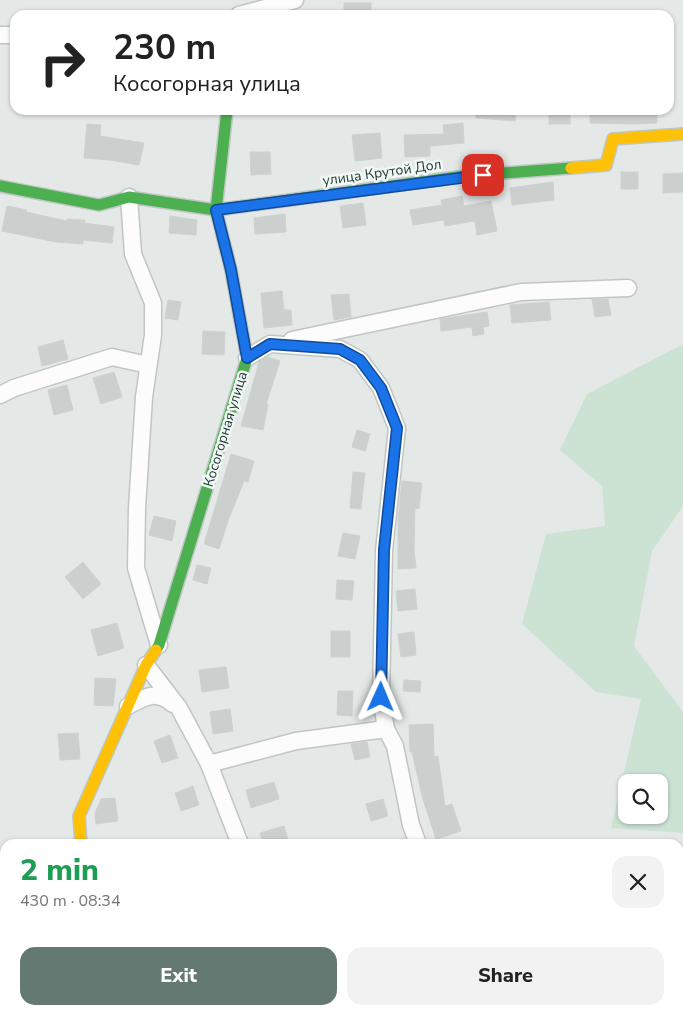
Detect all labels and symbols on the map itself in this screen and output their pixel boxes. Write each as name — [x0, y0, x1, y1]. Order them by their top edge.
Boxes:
pin — [462, 154, 504, 196]
street label: улица Крутой Дол — [321, 155, 443, 190]
street label: Косогорная улица — [199, 369, 252, 489]
position arrow — [354, 670, 406, 722]

